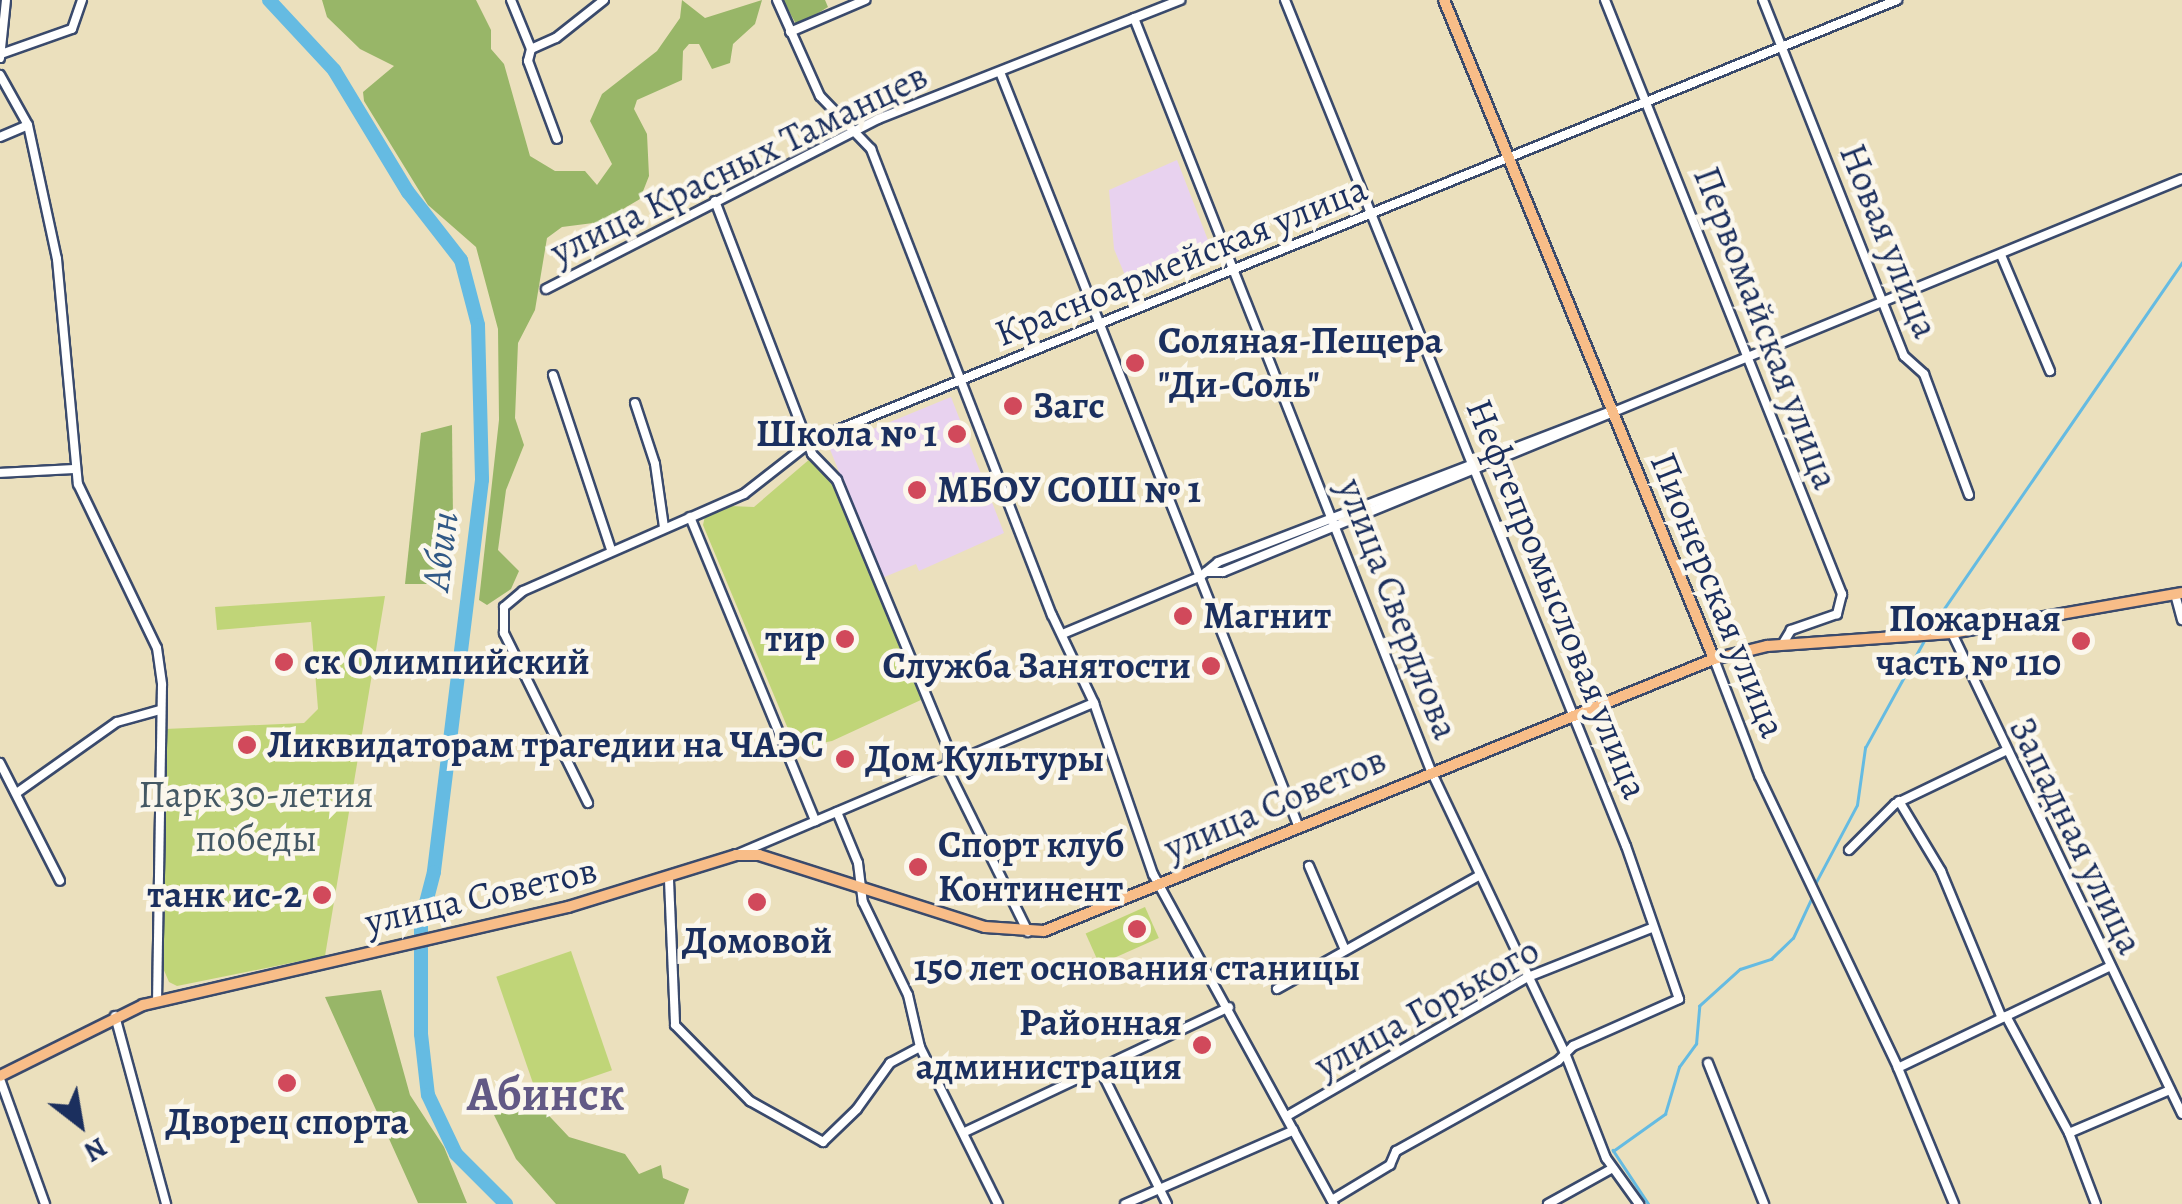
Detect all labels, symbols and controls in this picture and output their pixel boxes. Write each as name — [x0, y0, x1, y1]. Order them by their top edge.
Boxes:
street label: улица Красных Таманцев — [543, 53, 935, 275]
street label: Новая улица — [1829, 137, 1949, 345]
street label: Первомайская улица — [1683, 160, 1849, 496]
street label: Красноармейская улица — [988, 165, 1374, 357]
place label: Соляная-Пещера "Ди-Соль" — [1158, 318, 1443, 408]
marker: Соляная-Пещера "Ди-Соль" — [1122, 350, 1148, 376]
place label: Загс — [1033, 383, 1105, 429]
street label: Нефтепромысловая улица — [1456, 392, 1658, 806]
marker: Загс — [1002, 395, 1024, 417]
place label: Школа № 1 — [756, 411, 937, 457]
marker: Школа № 1 — [946, 423, 968, 445]
street label: Пионерская улица — [1640, 446, 1796, 744]
place label: МБОУ СОШ № 1 — [937, 467, 1201, 513]
street label: улица Свердлова — [1327, 472, 1469, 746]
marker: МБОУ СОШ № 1 — [906, 479, 928, 501]
water label: Абин — [411, 509, 469, 593]
place label: Магнит — [1203, 593, 1331, 639]
place label: Пожарная часть № 110 — [1876, 596, 2061, 686]
marker: Магнит — [1172, 605, 1194, 627]
place label: тир — [765, 616, 825, 662]
marker: тир — [834, 628, 856, 650]
marker: Пожарная часть № 110 — [2070, 630, 2092, 652]
place label: ск Олимпийский — [304, 639, 590, 685]
place label: Служба Занятости — [882, 643, 1191, 689]
marker: ск Олимпийский — [273, 651, 295, 673]
marker: Служба Занятости — [1200, 655, 1222, 677]
street label: Западная улица — [1999, 710, 2153, 962]
place label: Ликвидаторам трагедии на ЧАЭС — [267, 722, 824, 768]
marker: Ликвидаторам трагедии на ЧАЭС — [236, 734, 258, 756]
place label: Дом Культуры — [865, 736, 1104, 782]
street label: улица Советов — [1157, 737, 1393, 871]
marker: Дом Культуры — [834, 748, 856, 770]
park label: Парк 30-летия победы — [138, 772, 374, 862]
place label: Спорт клуб Континент — [938, 822, 1124, 912]
street label: улица Советов — [361, 847, 601, 945]
marker: Спорт клуб Континент — [907, 856, 929, 878]
place label: танк ис-2 — [147, 872, 302, 918]
marker: танк ис-2 — [311, 884, 333, 906]
marker: Домовой — [746, 891, 768, 913]
place label: Домовой — [682, 918, 832, 964]
marker: 150 лет основания станицы — [1126, 918, 1148, 940]
street label: улица Горького — [1307, 928, 1547, 1088]
place label: 150 лет основания станицы — [914, 945, 1360, 991]
place label: Районная администрация — [916, 1000, 1182, 1090]
marker: Районная администрация — [1191, 1034, 1213, 1056]
district label: Абинск — [467, 1066, 625, 1124]
marker: Дворец спорта — [276, 1072, 298, 1094]
north arrow — [30, 1074, 130, 1174]
place label: Дворец спорта — [165, 1099, 409, 1145]
text: N — [77, 1128, 114, 1171]

